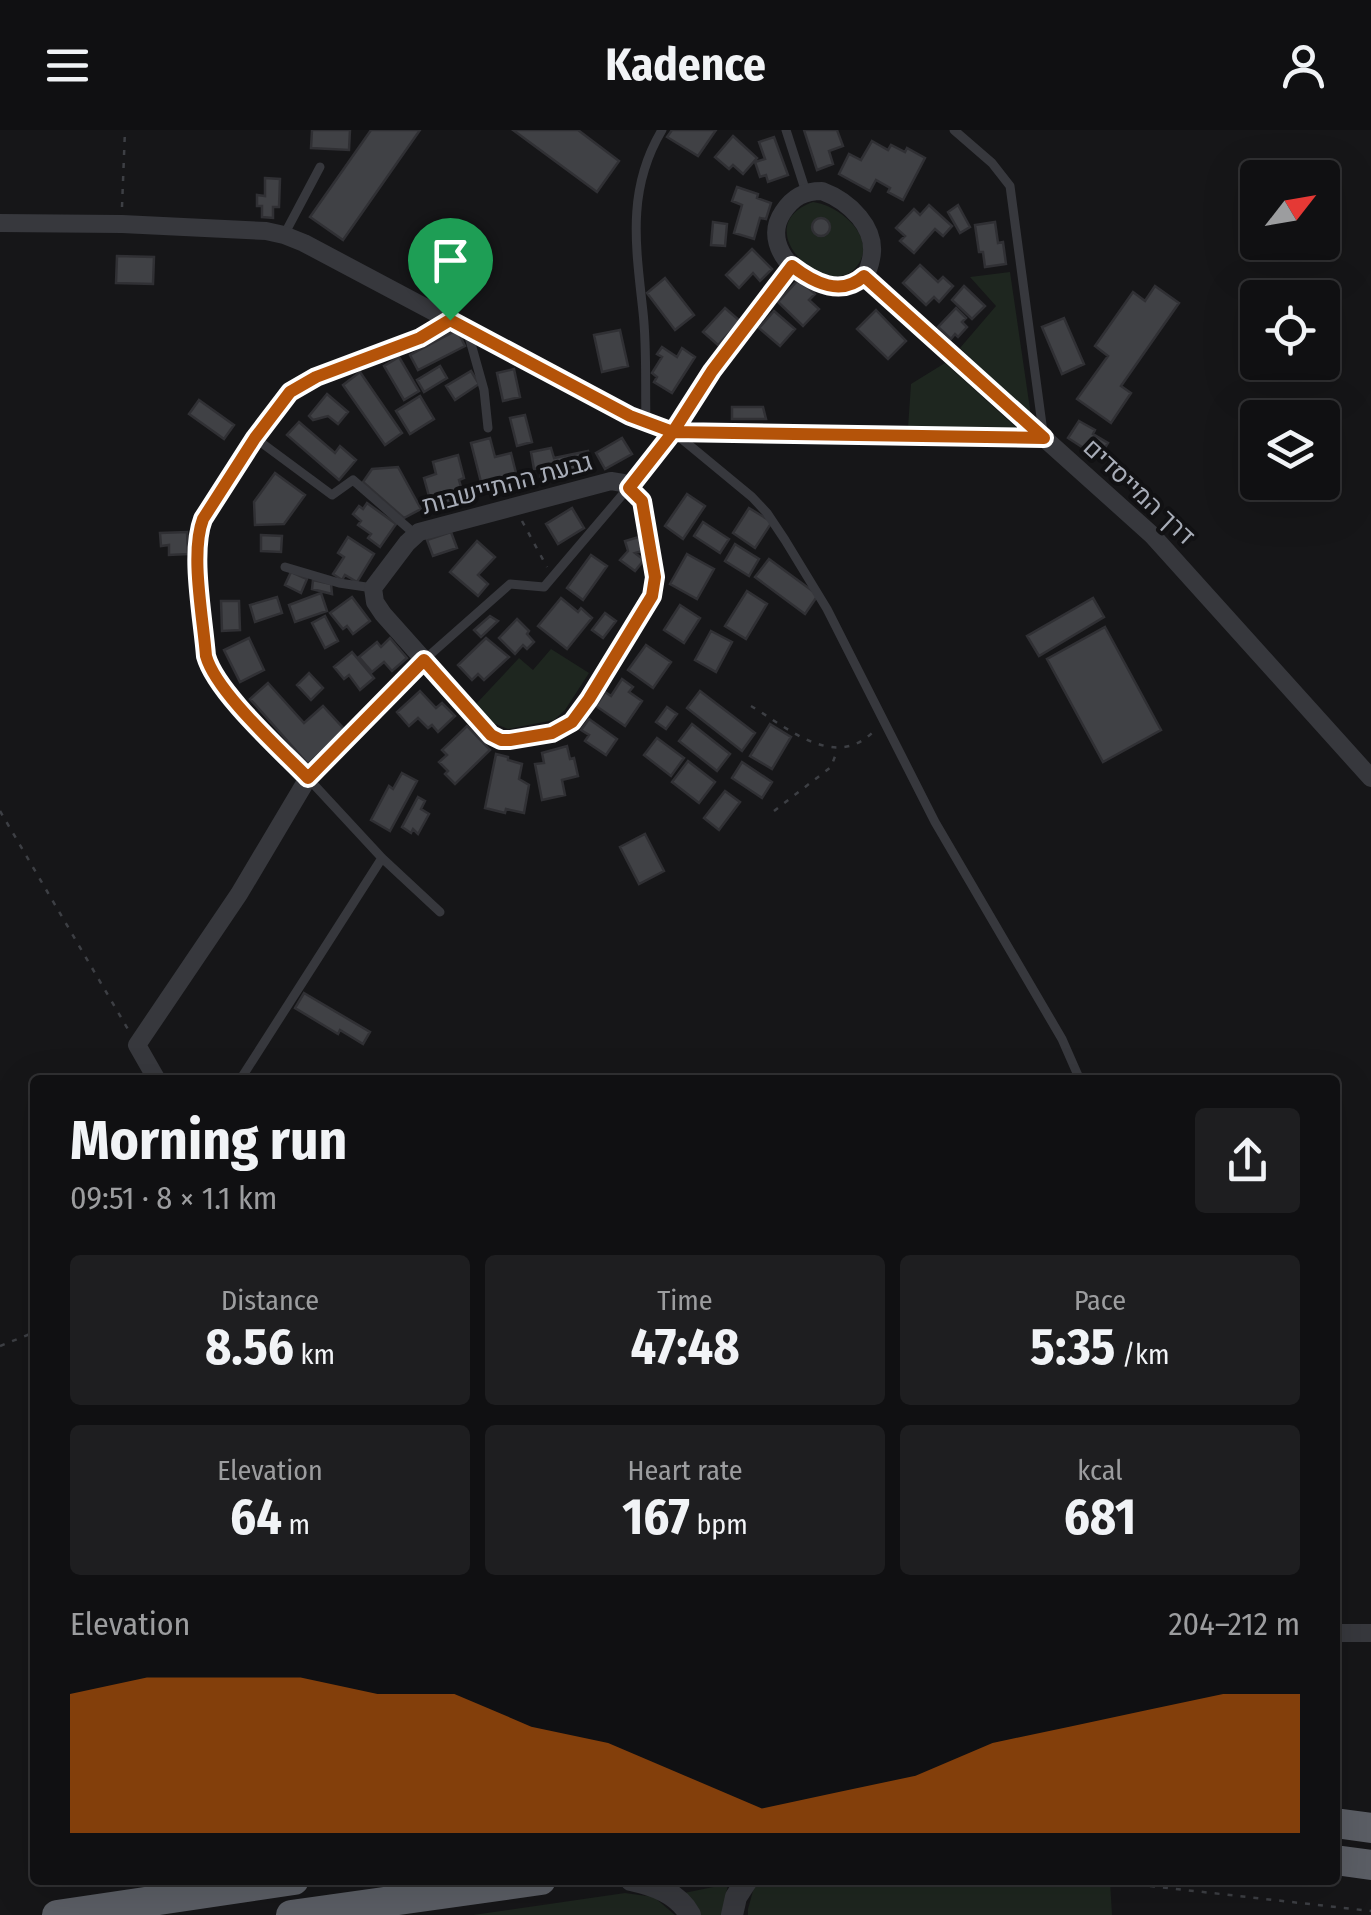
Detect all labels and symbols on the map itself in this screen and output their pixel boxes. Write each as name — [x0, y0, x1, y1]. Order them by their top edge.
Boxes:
north arrow — [1240, 160, 1340, 260]
pin — [408, 218, 493, 321]
street label: דרך המייסדים — [1077, 433, 1201, 551]
street label: גבעת ההתיישבות — [419, 447, 595, 521]

